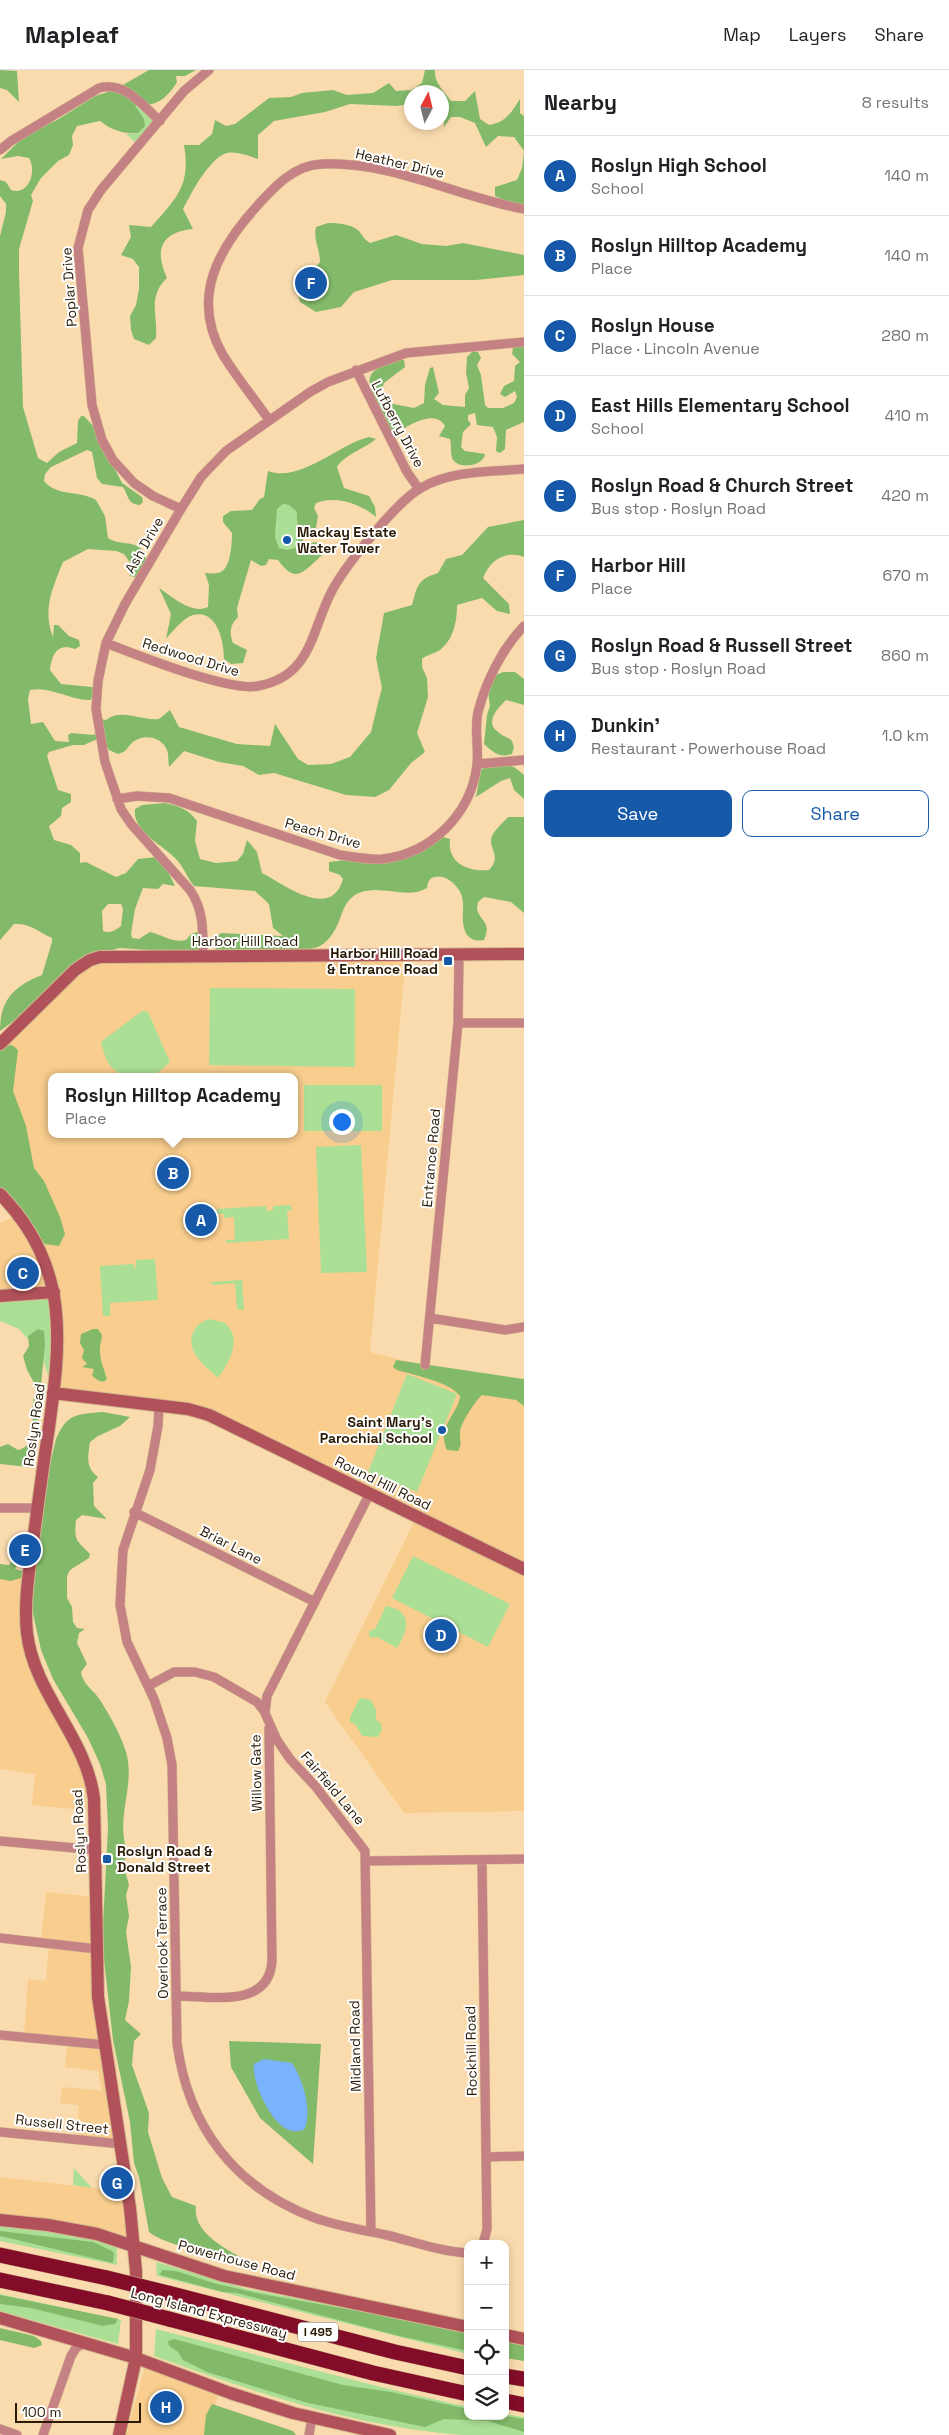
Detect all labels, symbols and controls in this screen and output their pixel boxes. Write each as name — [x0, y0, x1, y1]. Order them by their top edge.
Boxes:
text: Mapleaf — [25, 19, 119, 50]
text: Map — [723, 23, 761, 46]
text: Layers — [789, 23, 846, 46]
text: Share — [874, 23, 924, 46]
north arrow — [404, 85, 449, 130]
text: Nearby — [544, 89, 617, 116]
text: 8 results — [862, 92, 929, 113]
street label: Heather Drive — [354, 144, 446, 182]
text: Roslyn High School — [591, 153, 767, 178]
text: A — [555, 165, 565, 186]
text: 140 m — [884, 165, 929, 186]
text: School — [591, 178, 644, 199]
text: Roslyn Hilltop Academy — [591, 233, 807, 258]
text: B — [555, 245, 565, 266]
text: 140 m — [884, 245, 929, 266]
street label: Poplar Drive — [57, 247, 81, 327]
text: Place — [591, 258, 633, 279]
pin: F — [295, 264, 327, 302]
text: Roslyn House — [591, 313, 715, 338]
text: C — [555, 325, 565, 346]
text: 280 m — [881, 325, 929, 346]
text: Place · Lincoln Avenue — [591, 338, 760, 359]
street label: Lufberry Drive — [368, 377, 428, 471]
text: East Hills Elementary School — [591, 393, 850, 418]
text: D — [555, 405, 565, 426]
text: 410 m — [885, 405, 929, 426]
text: School — [591, 418, 644, 439]
text: Roslyn Road & Church Street — [591, 473, 853, 498]
text: E — [556, 485, 564, 506]
text: 420 m — [881, 485, 929, 506]
text: Bus stop · Roslyn Road — [591, 498, 766, 519]
street label: Ash Drive — [121, 514, 167, 576]
place label: Mackay Estate Water Tower — [297, 523, 396, 557]
marker: Mackay Estate Water Tower — [281, 534, 293, 546]
text: Harbor Hill — [591, 553, 686, 578]
text: F — [556, 565, 564, 586]
text: 670 m — [882, 565, 929, 586]
text: Place — [591, 578, 633, 599]
text: Roslyn Road & Russell Street — [591, 633, 852, 658]
street label: Redwood Drive — [140, 634, 242, 680]
text: G — [555, 645, 565, 666]
text: 860 m — [881, 645, 929, 666]
text: Bus stop · Roslyn Road — [591, 658, 766, 679]
text: Dunkin' — [591, 713, 660, 738]
text: H — [555, 725, 565, 746]
text: 1.0 km — [882, 725, 929, 746]
text: Restaurant · Powerhouse Road — [591, 738, 826, 759]
button: Save — [544, 790, 732, 837]
button: Share — [742, 790, 929, 837]
street label: Peach Drive — [283, 814, 363, 852]
street label: Harbor Hill Road — [192, 932, 298, 950]
place label: Harbor Hill Road & Entrance Road — [327, 944, 438, 978]
marker: Harbor Hill Road & Entrance Road — [442, 955, 454, 967]
popup — [48, 1073, 298, 1138]
text: Roslyn Hilltop Academy — [65, 1083, 281, 1108]
text: Place — [65, 1108, 107, 1129]
street label: Entrance Road — [418, 1108, 444, 1208]
your location — [329, 1109, 355, 1135]
pin: B — [157, 1154, 189, 1192]
pin: A — [185, 1201, 217, 1239]
pin: C — [7, 1254, 39, 1292]
street label: Roslyn Road — [19, 1382, 49, 1468]
place label: Saint Mary's Parochial School — [320, 1413, 432, 1447]
marker: Saint Mary's Parochial School — [436, 1424, 448, 1436]
street label: Round Hill Road — [332, 1452, 434, 1514]
street label: Briar Lane — [197, 1522, 265, 1568]
pin: E — [9, 1531, 41, 1569]
pin: D — [425, 1616, 457, 1654]
street label: Willow Gate — [246, 1734, 266, 1812]
street label: Fairfield Lane — [297, 1748, 369, 1828]
street label: Roslyn Road — [68, 1789, 90, 1873]
place label: Roslyn Road & Donald Street — [117, 1842, 213, 1876]
marker: Roslyn Road & Donald Street — [101, 1853, 113, 1865]
street label: Overlook Terrace — [152, 1887, 172, 1999]
street label: Midland Road — [345, 2000, 365, 2092]
street label: Rockhill Road — [461, 2006, 481, 2096]
street label: Russell Street — [14, 2110, 110, 2138]
pin: G — [101, 2164, 133, 2202]
street label: Powerhouse Road — [176, 2236, 298, 2284]
map controls — [464, 2240, 509, 2420]
button: + — [464, 2240, 509, 2285]
street label: Long Island Expressway — [129, 2283, 289, 2343]
button: − — [464, 2285, 509, 2330]
road number: I 495 — [298, 2322, 338, 2342]
button: locate — [464, 2330, 509, 2375]
button: layers — [464, 2375, 509, 2420]
pin: H — [150, 2388, 182, 2426]
scale bar — [15, 2400, 141, 2423]
text: 100 m — [22, 2403, 61, 2421]

